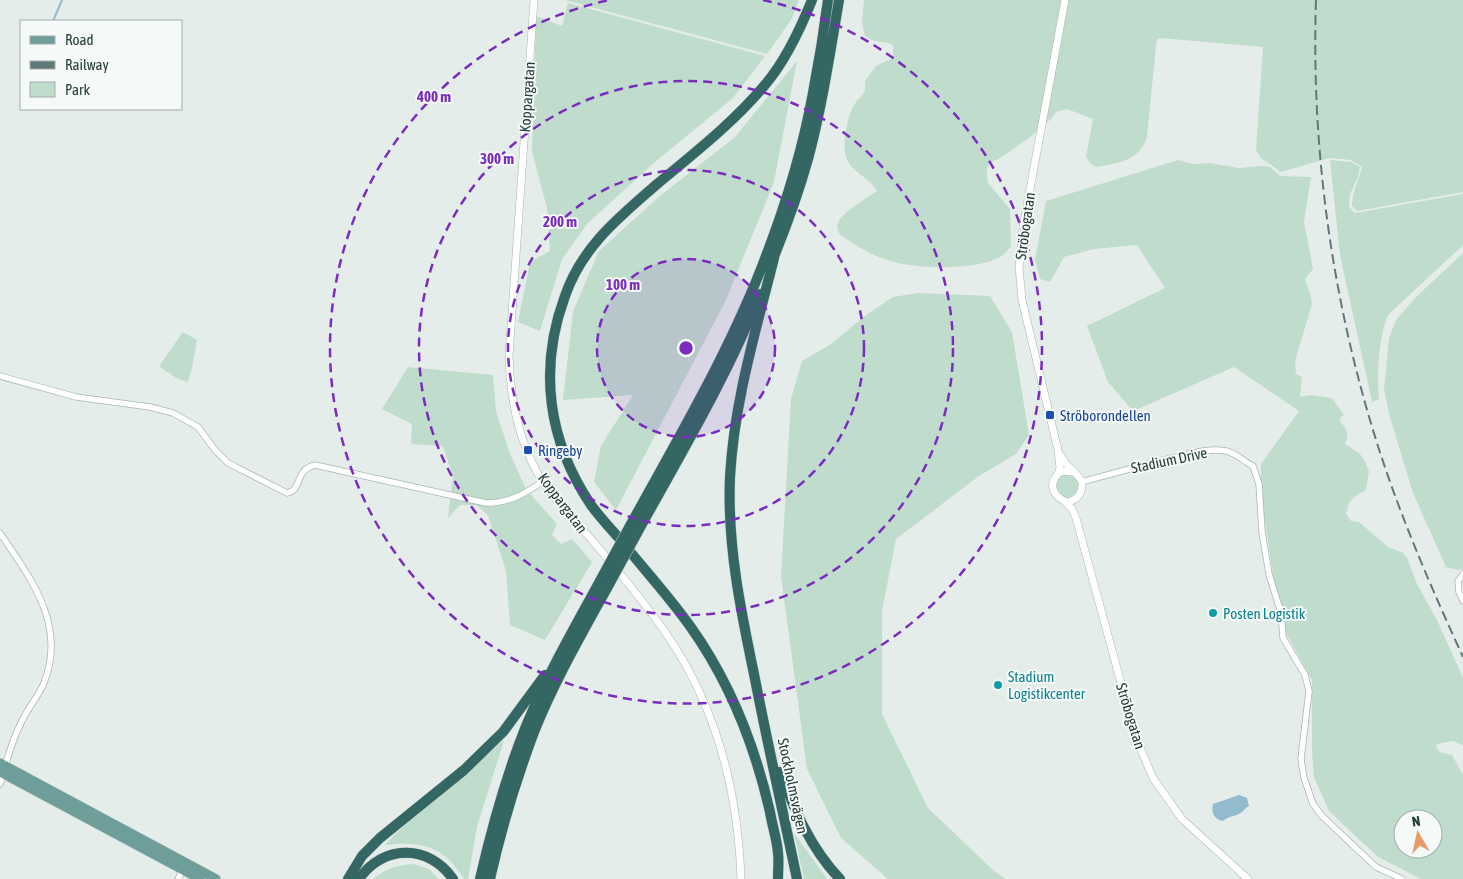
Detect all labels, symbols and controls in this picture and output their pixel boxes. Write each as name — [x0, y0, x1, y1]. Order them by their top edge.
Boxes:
legend — [20, 20, 182, 110]
text: Road — [65, 31, 94, 48]
text: Railway — [65, 56, 109, 73]
street label: Koppargatan — [516, 61, 538, 133]
text: Park — [65, 81, 90, 98]
text: 400 m — [416, 88, 451, 105]
text: 300 m — [480, 150, 514, 167]
street label: Ströbogatan — [1012, 191, 1038, 261]
text: 200 m — [543, 213, 577, 230]
text: 100 m — [606, 276, 640, 293]
centre of rings — [677, 339, 695, 357]
place label: Ströborondellen — [1060, 407, 1151, 424]
marker: Ströborondellen — [1044, 409, 1056, 421]
place label: Ringeby — [538, 442, 582, 459]
marker: Ringeby — [522, 444, 534, 456]
street label: Stadium Drive — [1129, 444, 1209, 476]
street label: Koppargatan — [535, 470, 591, 536]
place label: Posten Logistik — [1223, 605, 1306, 622]
marker: Posten Logistik — [1207, 607, 1219, 619]
place label: Stadium Logistikcenter — [1008, 668, 1086, 702]
marker: Stadium Logistikcenter — [992, 679, 1004, 691]
street label: Ströbogatan — [1113, 681, 1149, 751]
street label: Stockholmsvägen — [775, 737, 811, 835]
north arrow — [1393, 809, 1443, 859]
text: N — [1411, 813, 1421, 830]

